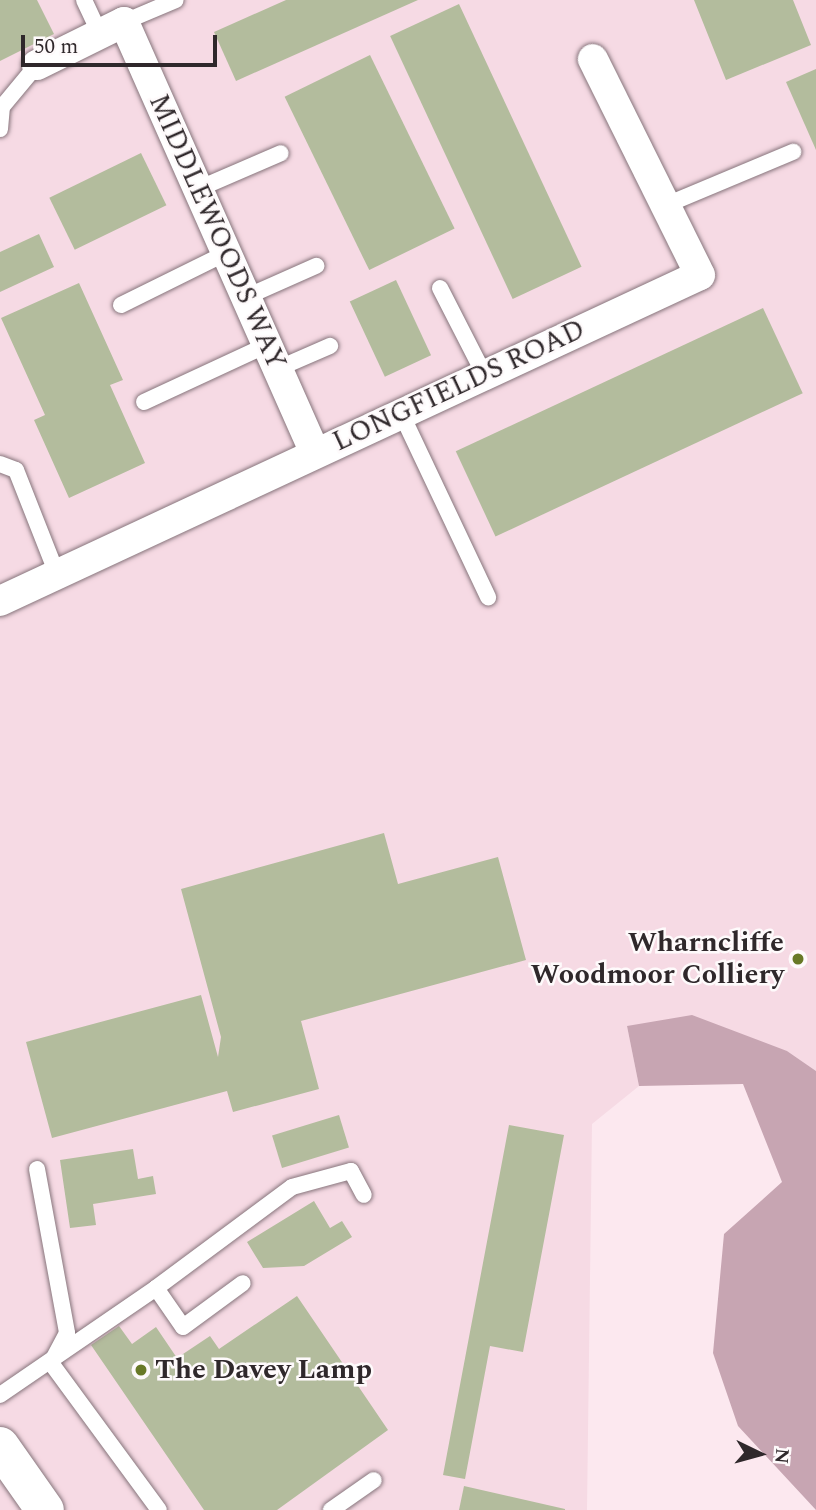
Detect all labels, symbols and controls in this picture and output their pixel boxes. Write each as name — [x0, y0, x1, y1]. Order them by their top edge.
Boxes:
scale bar — [24, 21, 220, 65]
text: 50 m — [34, 31, 78, 63]
street label: MIDDLEWOODS WAY — [141, 89, 293, 375]
street label: LONGFIELDS ROAD — [328, 313, 590, 459]
place label: Wharncliffe Woodmoor Colliery — [531, 926, 784, 992]
marker: Wharncliffe Woodmoor Colliery — [790, 951, 806, 967]
place label: The Davey Lamp — [155, 1353, 372, 1387]
marker: The Davey Lamp — [133, 1362, 149, 1378]
north arrow — [725, 1419, 795, 1489]
text: N — [766, 1447, 797, 1465]

